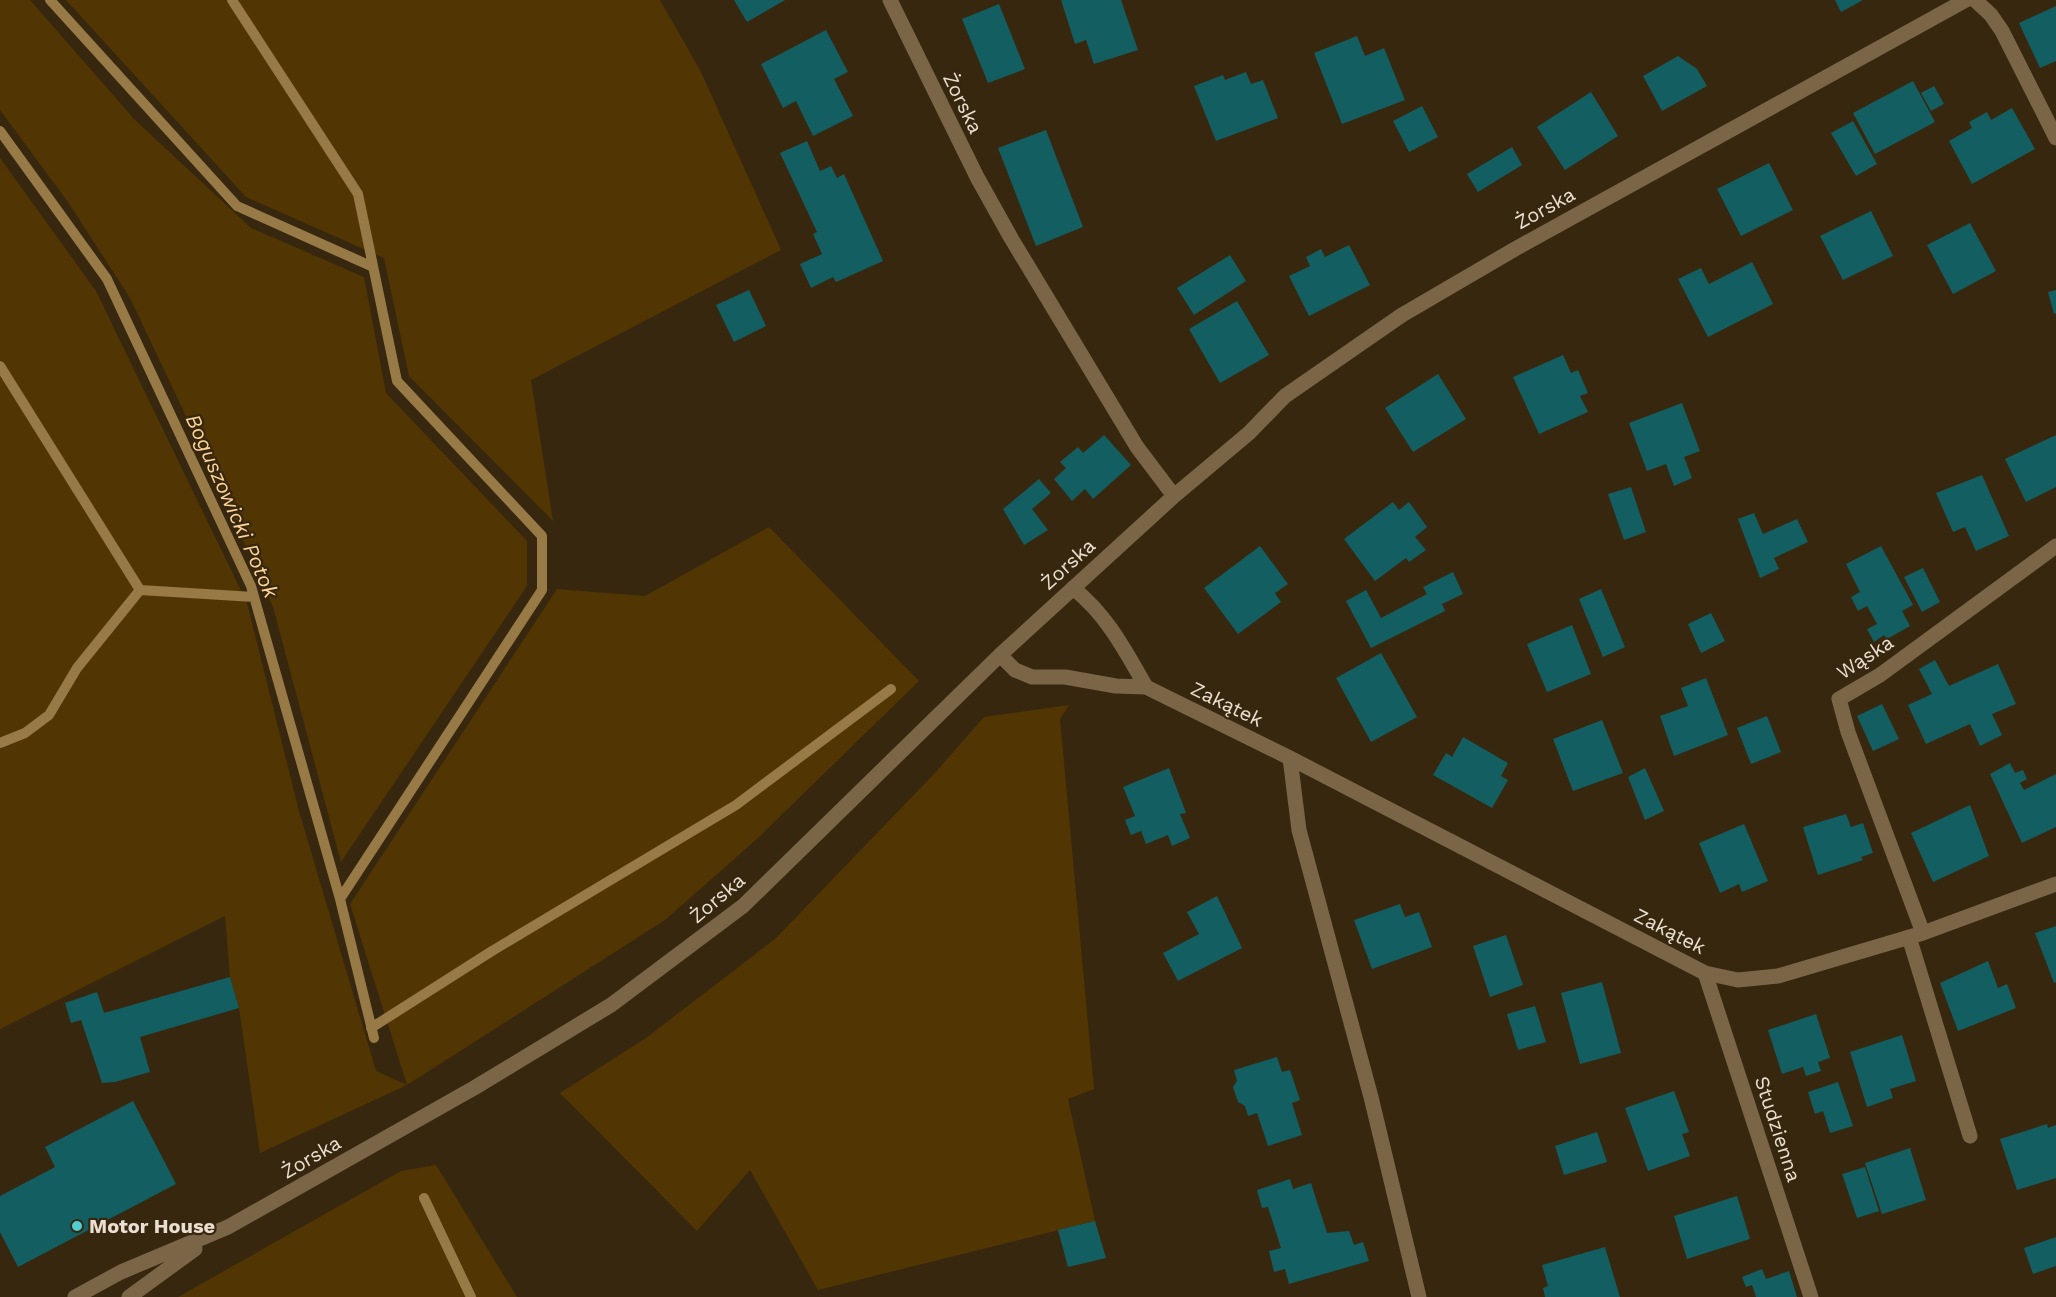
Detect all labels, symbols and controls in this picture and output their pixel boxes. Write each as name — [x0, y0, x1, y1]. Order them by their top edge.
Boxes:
street label: Żorska — [938, 69, 988, 137]
street label: Żorska — [1511, 182, 1579, 234]
water label: Boguszowicki Potok — [181, 410, 285, 602]
street label: Żorska — [1036, 533, 1100, 595]
street label: Wąska — [1832, 630, 1898, 684]
street label: Zakątek — [1187, 676, 1267, 732]
street label: Żorska — [684, 868, 750, 928]
street label: Zakątek — [1630, 903, 1710, 959]
street label: Studzienna — [1750, 1073, 1806, 1185]
street label: Żorska — [277, 1130, 345, 1184]
place label: Motor House — [89, 1214, 215, 1238]
marker: Motor House — [70, 1219, 84, 1233]

